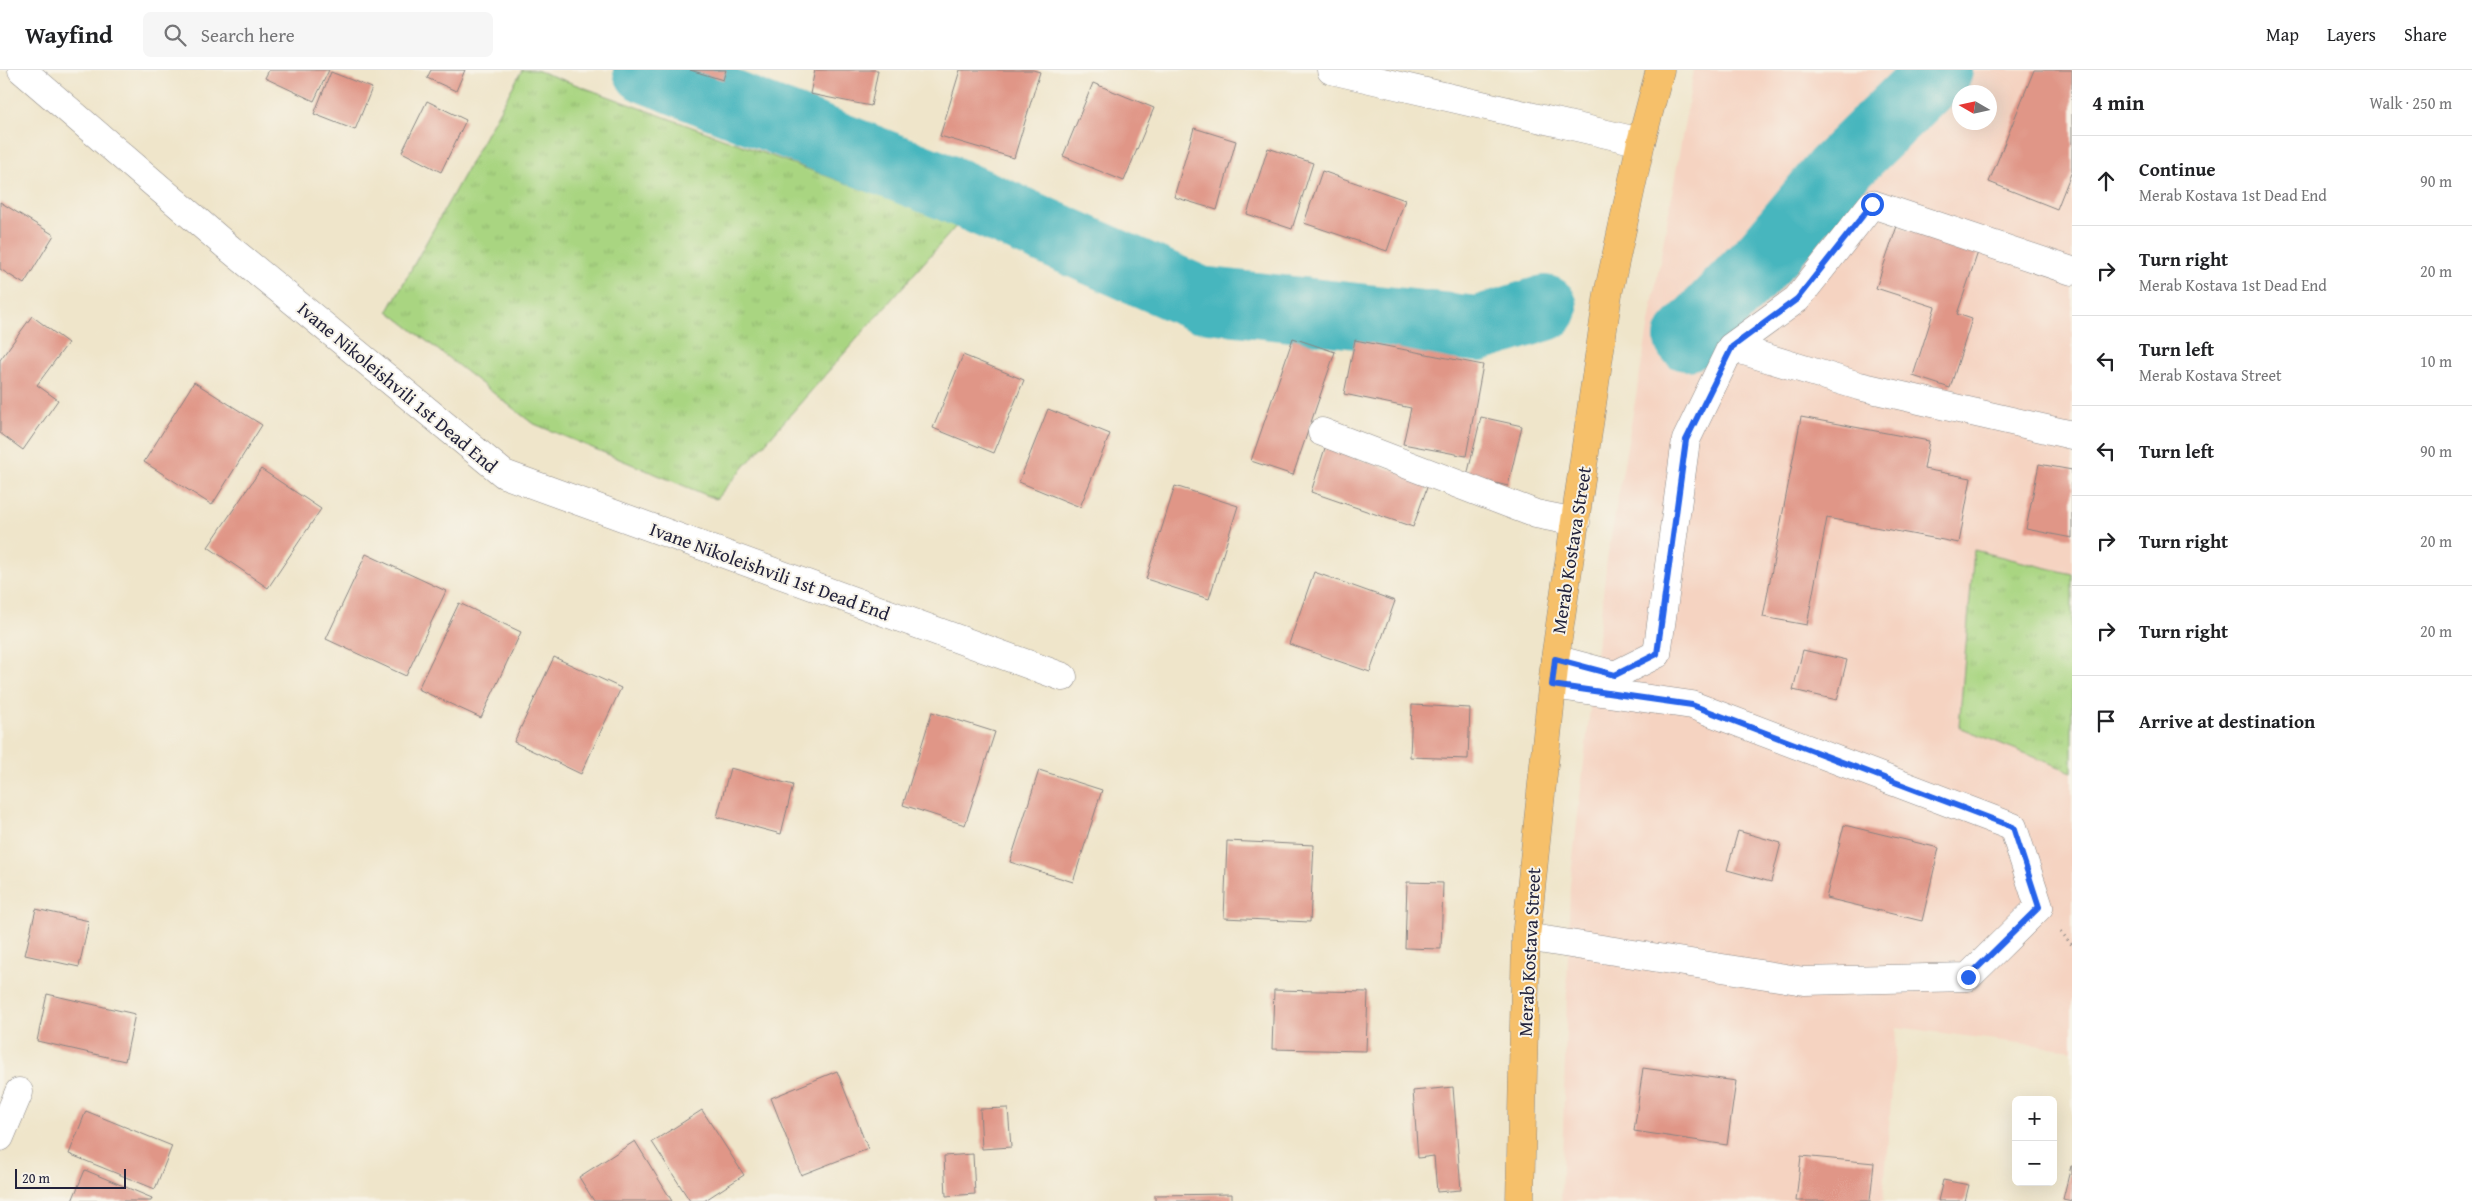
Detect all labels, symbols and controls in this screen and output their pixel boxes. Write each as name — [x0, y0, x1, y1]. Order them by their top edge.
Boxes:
search box — [143, 12, 493, 57]
text: Wayfind — [25, 17, 113, 52]
icon: search — [161, 21, 189, 49]
text: Search here — [201, 21, 295, 49]
text: Map — [2266, 21, 2299, 48]
text: Layers — [2327, 21, 2376, 48]
text: Share — [2404, 21, 2447, 48]
north arrow — [1952, 85, 1997, 130]
text: 4 min — [2092, 87, 2144, 118]
text: Walk · 250 m — [2369, 91, 2452, 115]
text: Continue — [2139, 155, 2216, 183]
icon: ahead — [2092, 167, 2120, 195]
text: 90 m — [2420, 169, 2452, 193]
text: Merab Kostava 1st Dead End — [2139, 183, 2327, 207]
route start — [1861, 193, 1884, 216]
text: Turn right — [2139, 245, 2228, 273]
icon: right — [2092, 257, 2120, 285]
text: 20 m — [2420, 259, 2452, 283]
text: Merab Kostava 1st Dead End — [2139, 273, 2327, 297]
street label: Ivane Nikoleishvili 1st Dead End — [292, 295, 505, 480]
text: Turn left — [2139, 335, 2214, 363]
icon: left — [2092, 347, 2120, 375]
text: 10 m — [2420, 349, 2452, 373]
text: Merab Kostava Street — [2139, 363, 2282, 387]
icon: left — [2092, 437, 2120, 465]
text: Turn left — [2139, 437, 2214, 465]
text: 90 m — [2420, 439, 2452, 463]
street label: Merab Kostava Street — [1544, 464, 1598, 636]
street label: Ivane Nikoleishvili 1st Dead End — [646, 514, 895, 628]
icon: right — [2092, 527, 2120, 555]
text: Turn right — [2139, 527, 2228, 555]
text: 20 m — [2420, 529, 2452, 553]
icon: right — [2092, 617, 2120, 645]
text: Turn right — [2139, 617, 2228, 645]
text: 20 m — [2420, 619, 2452, 643]
icon: arrive — [2092, 707, 2120, 735]
text: Arrive at destination — [2139, 707, 2315, 735]
street label: Merab Kostava Street — [1511, 866, 1547, 1037]
route end — [1957, 966, 1980, 989]
map controls — [2012, 1096, 2057, 1186]
button: + — [2012, 1096, 2057, 1141]
button: − — [2012, 1141, 2057, 1186]
scale bar — [15, 1166, 126, 1189]
text: 20 m — [22, 1168, 50, 1188]

